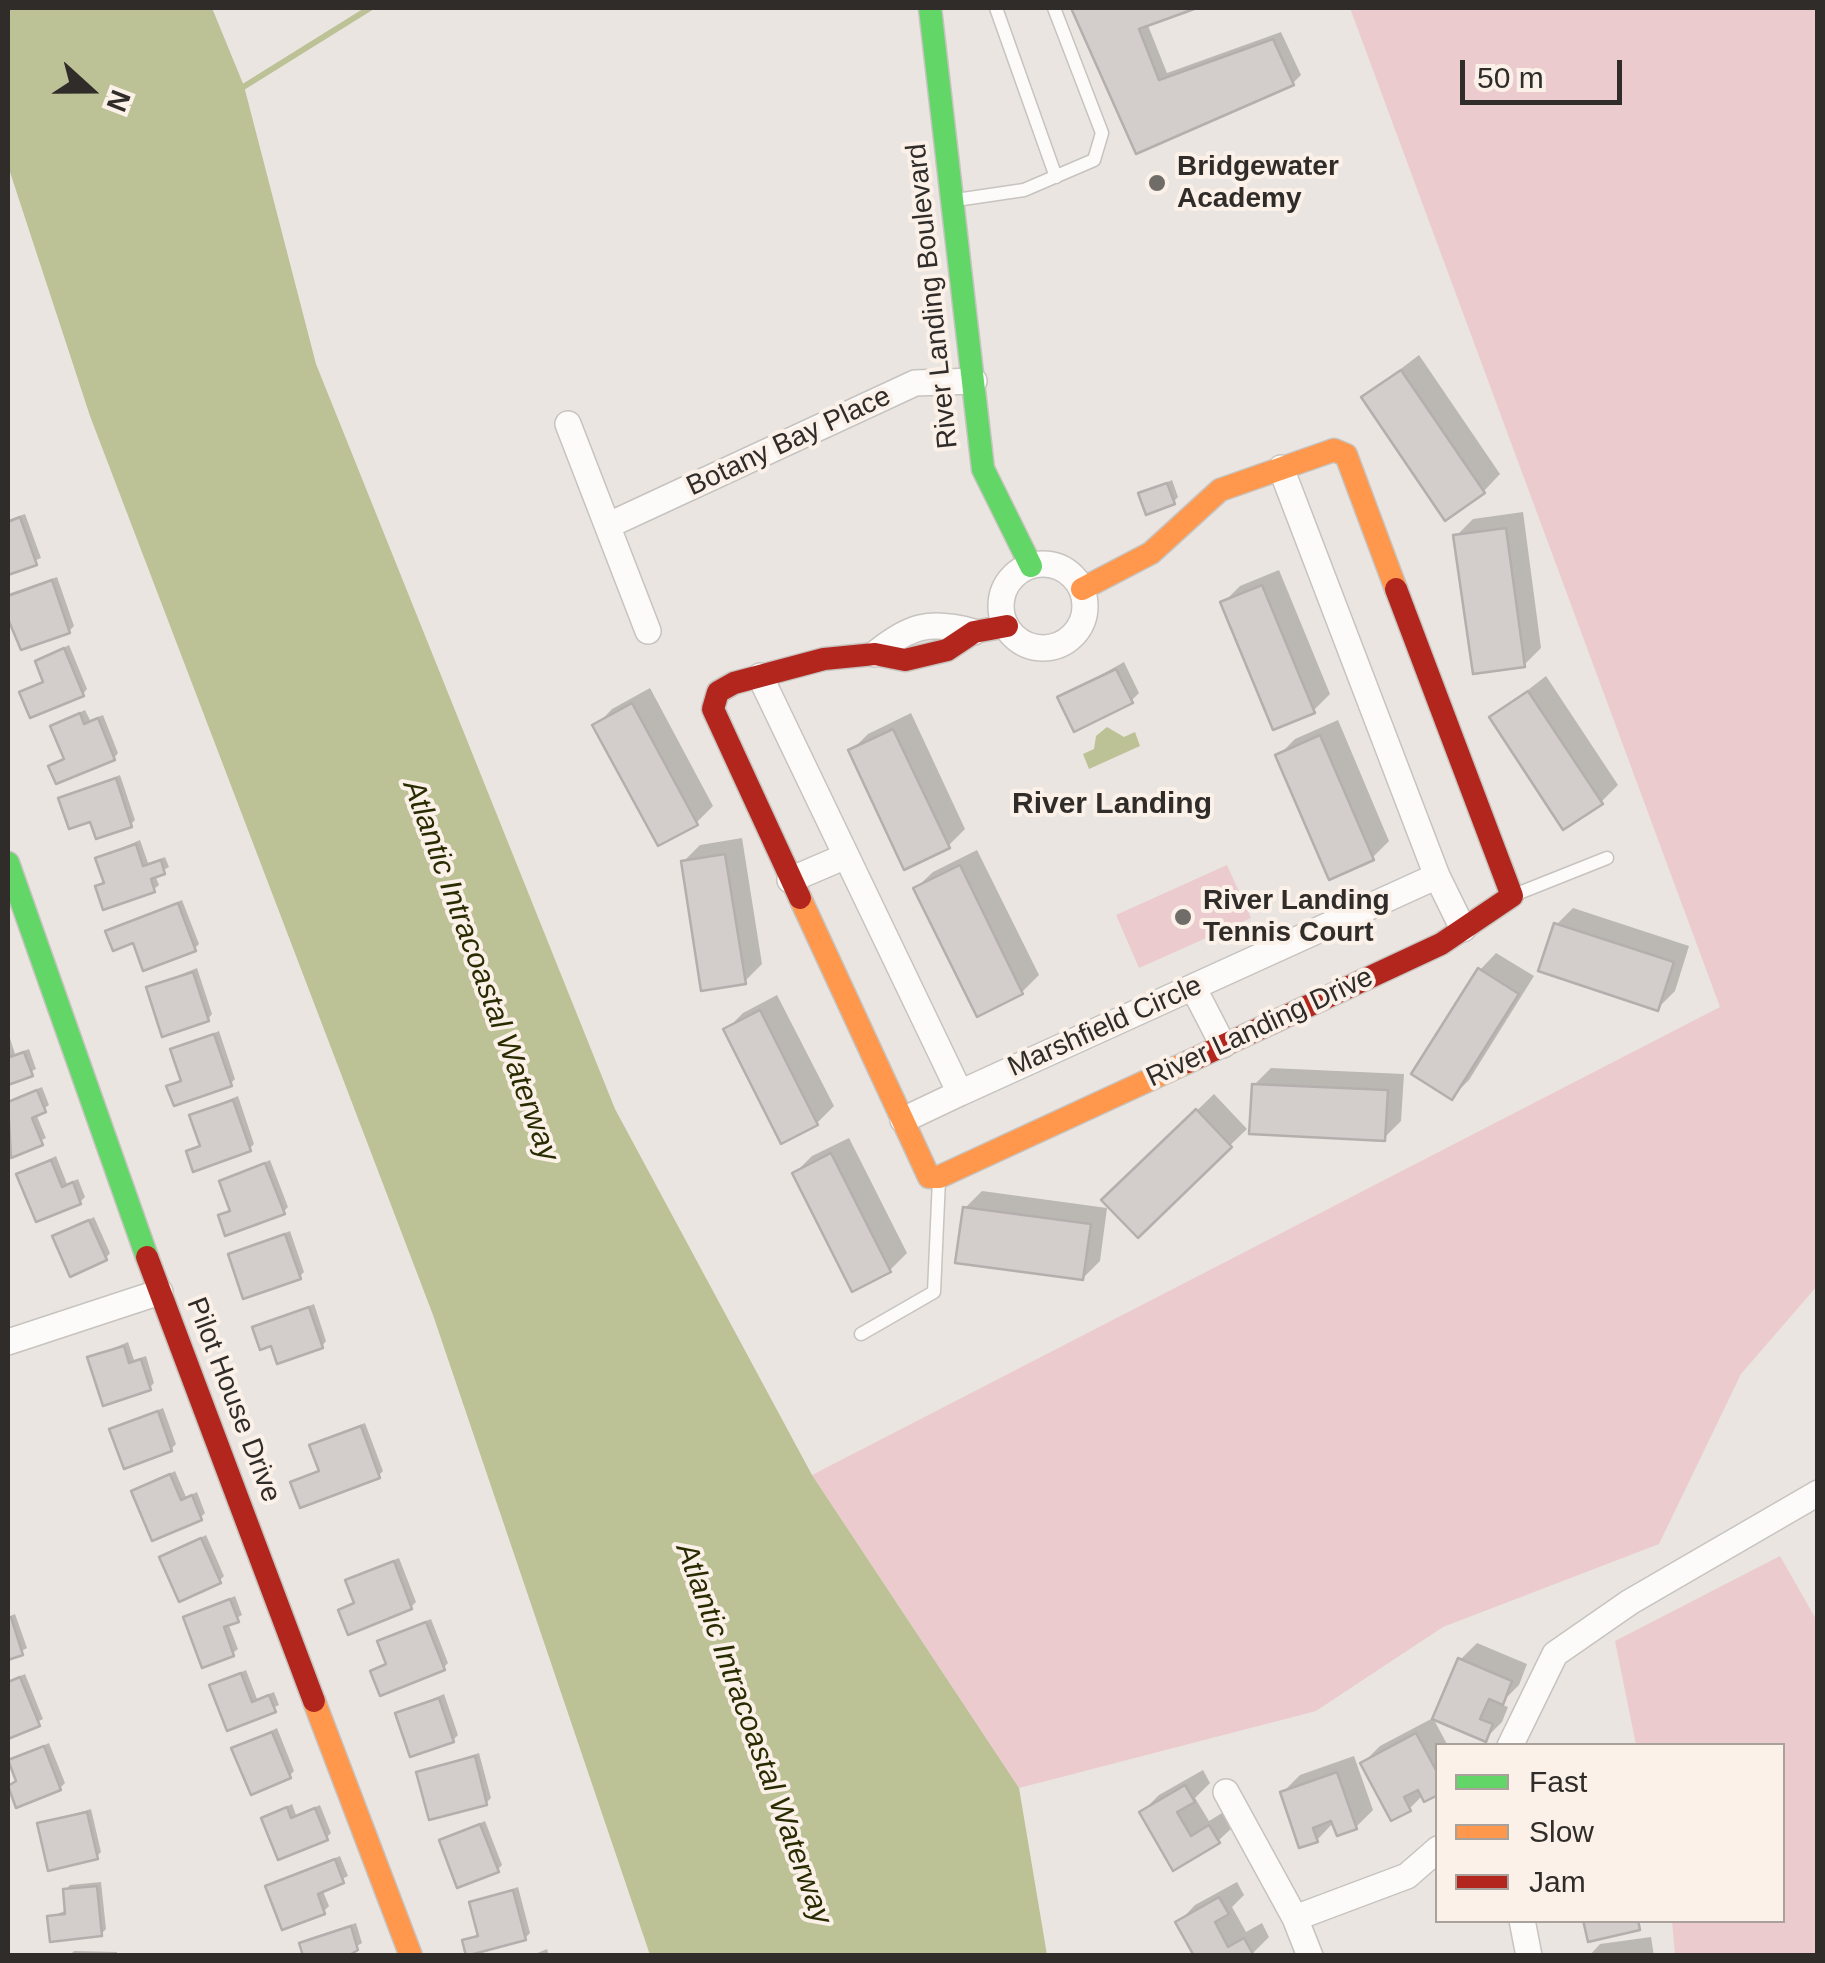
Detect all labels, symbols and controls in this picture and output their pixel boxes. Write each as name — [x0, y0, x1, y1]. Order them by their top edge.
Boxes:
north arrow — [40, 40, 140, 140]
scale bar — [1465, 40, 1628, 102]
text: 50 m — [1477, 61, 1544, 94]
text: N — [100, 86, 137, 116]
street label: River Landing Boulevard — [900, 142, 966, 450]
place label: Bridgewater Academy — [1177, 150, 1339, 216]
marker: Bridgewater Academy — [1146, 172, 1168, 194]
street label: Botany Bay Place — [682, 380, 896, 504]
water label: Atlantic Intracoastal Waterway — [394, 776, 566, 1166]
district label: River Landing — [1012, 787, 1212, 823]
place label: River Landing Tennis Court — [1203, 884, 1390, 950]
marker: River Landing Tennis Court — [1172, 906, 1194, 928]
street label: River Landing Drive — [1141, 961, 1379, 1095]
street label: Marshfield Circle — [1003, 969, 1207, 1085]
street label: Pilot House Drive — [179, 1293, 287, 1507]
water label: Atlantic Intracoastal Waterway — [667, 1539, 839, 1929]
legend — [1435, 1743, 1785, 1923]
text: Fast — [1529, 1765, 1587, 1798]
text: Slow — [1529, 1815, 1594, 1848]
text: Jam — [1529, 1865, 1586, 1898]

